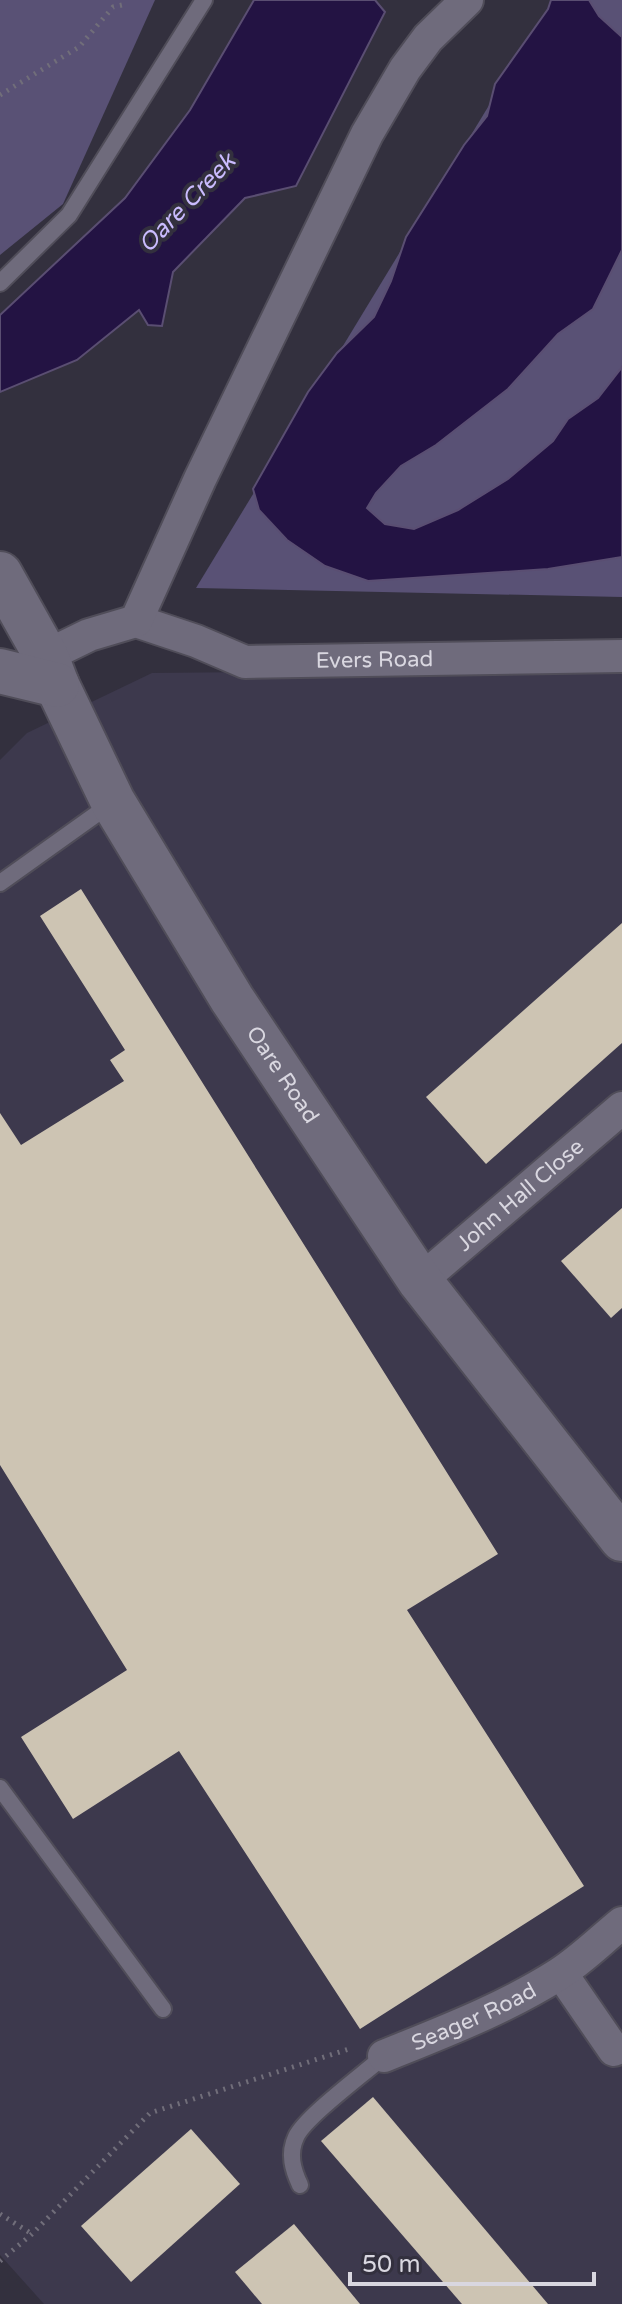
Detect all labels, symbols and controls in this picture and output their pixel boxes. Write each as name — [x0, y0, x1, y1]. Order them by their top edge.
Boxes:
water label: Oare Creek — [132, 146, 243, 259]
street label: Evers Road — [315, 646, 433, 674]
street label: Oare Road — [241, 1021, 324, 1128]
street label: John Hall Close — [451, 1134, 589, 1257]
street label: Seager Road — [408, 1977, 541, 2056]
scale bar — [350, 2236, 594, 2286]
text: 50 m — [362, 2250, 420, 2279]

